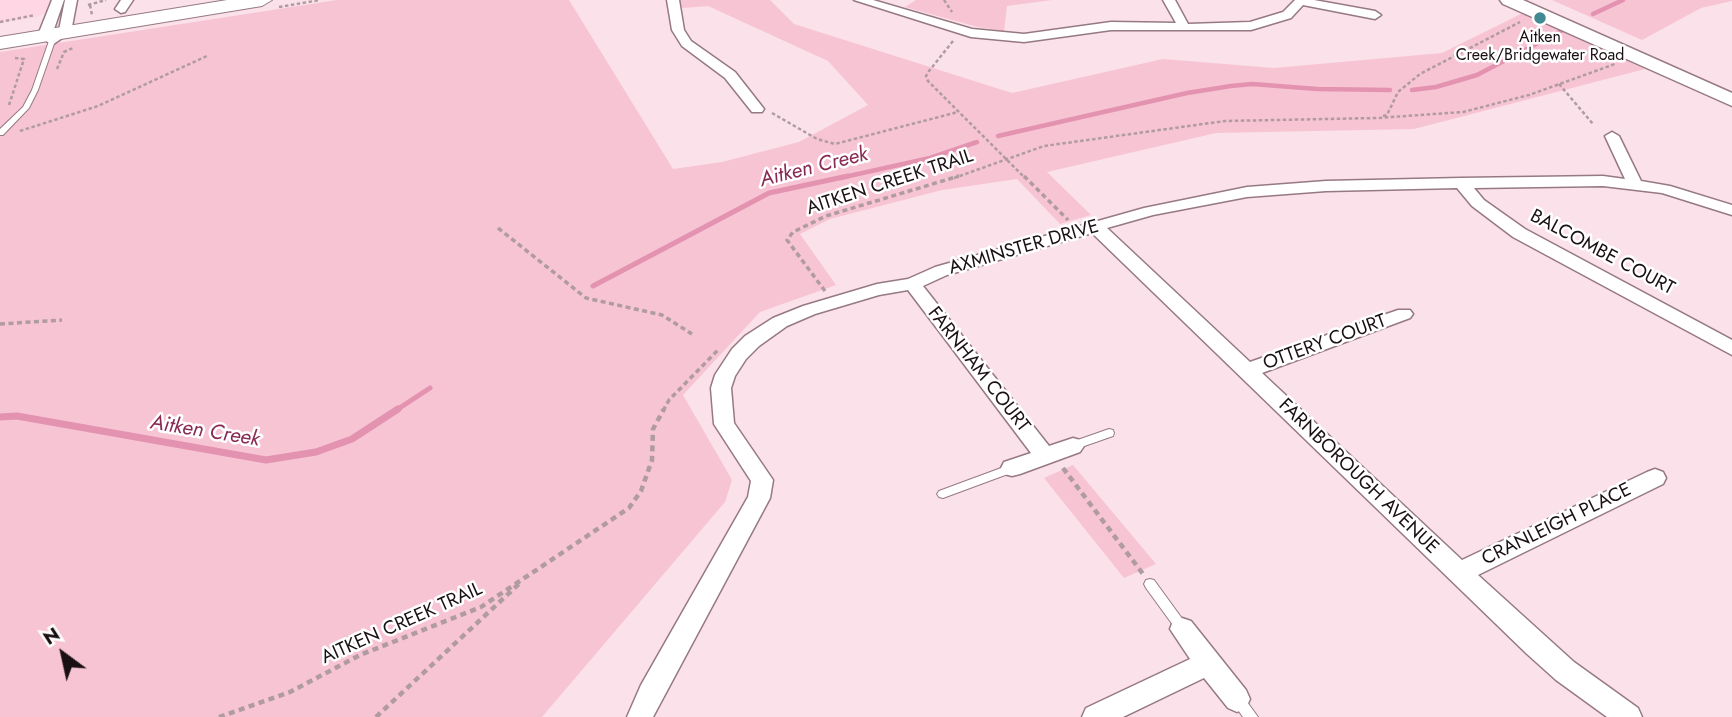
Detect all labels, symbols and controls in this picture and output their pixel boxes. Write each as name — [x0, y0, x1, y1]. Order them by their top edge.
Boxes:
marker: Aitken Creek/Bridgewater Road — [1532, 10, 1548, 26]
place label: Aitken Creek/Bridgewater Road — [1456, 28, 1624, 66]
water label: Aitken Creek — [757, 142, 871, 194]
street label: AITKEN CREEK TRAIL — [804, 145, 976, 221]
street label: BALCOMBE COURT — [1526, 205, 1678, 301]
street label: AXMINSTER DRIVE — [946, 216, 1102, 280]
street label: FARNHAM COURT — [922, 303, 1034, 437]
street label: OTTERY COURT — [1260, 310, 1390, 376]
street label: FARNBOROUGH AVENUE — [1273, 394, 1443, 560]
water label: Aitken Creek — [149, 411, 261, 453]
street label: CRANLEIGH PLACE — [1479, 479, 1635, 571]
street label: AITKEN CREEK TRAIL — [318, 578, 486, 670]
north arrow — [28, 619, 98, 689]
text: N — [38, 621, 65, 651]

